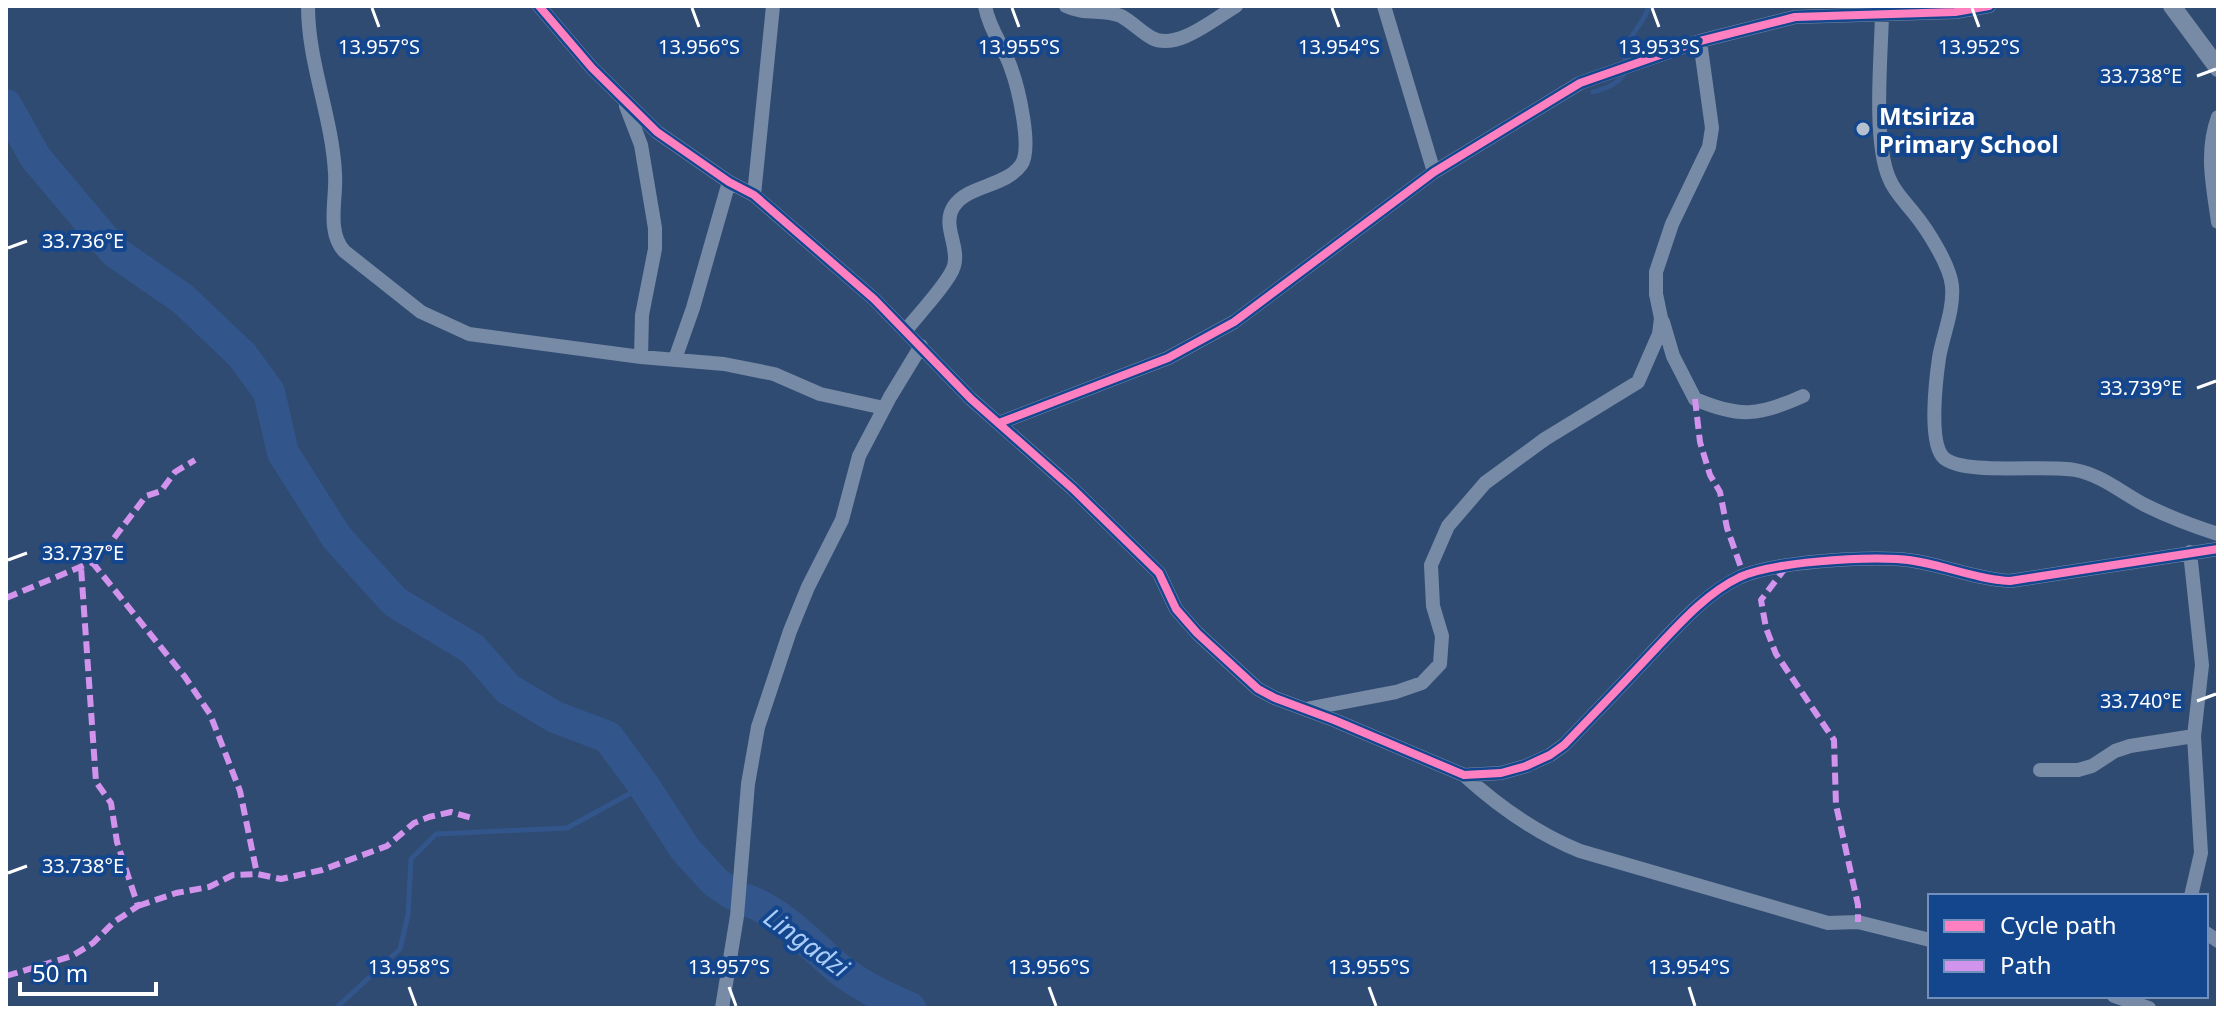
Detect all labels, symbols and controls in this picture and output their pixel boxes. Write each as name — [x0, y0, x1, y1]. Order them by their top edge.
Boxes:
text: 13.957°S — [338, 33, 420, 60]
text: 13.956°S — [658, 33, 740, 60]
text: 13.955°S — [978, 33, 1060, 60]
text: 13.954°S — [1298, 33, 1380, 60]
text: 13.953°S — [1618, 33, 1700, 60]
text: 13.952°S — [1938, 33, 2020, 60]
text: 33.738°E — [2100, 62, 2182, 89]
place label: Mtsiriza Primary School — [1879, 99, 2059, 160]
marker: Mtsiriza Primary School — [1854, 120, 1872, 138]
text: 33.736°E — [42, 227, 124, 254]
text: 33.739°E — [2100, 374, 2182, 401]
text: 33.737°E — [42, 539, 124, 566]
text: 33.740°E — [2100, 687, 2182, 714]
text: 33.738°E — [42, 852, 124, 879]
legend — [1928, 894, 2208, 998]
water label: Lingadzi — [757, 899, 858, 986]
text: Cycle path — [2000, 908, 2117, 941]
scale bar — [20, 946, 156, 996]
text: Path — [2000, 948, 2051, 981]
text: 13.958°S — [368, 953, 450, 980]
text: 13.957°S — [688, 953, 770, 980]
text: 13.956°S — [1008, 953, 1090, 980]
text: 13.955°S — [1328, 953, 1410, 980]
text: 13.954°S — [1648, 953, 1730, 980]
text: 50 m — [32, 956, 88, 989]

